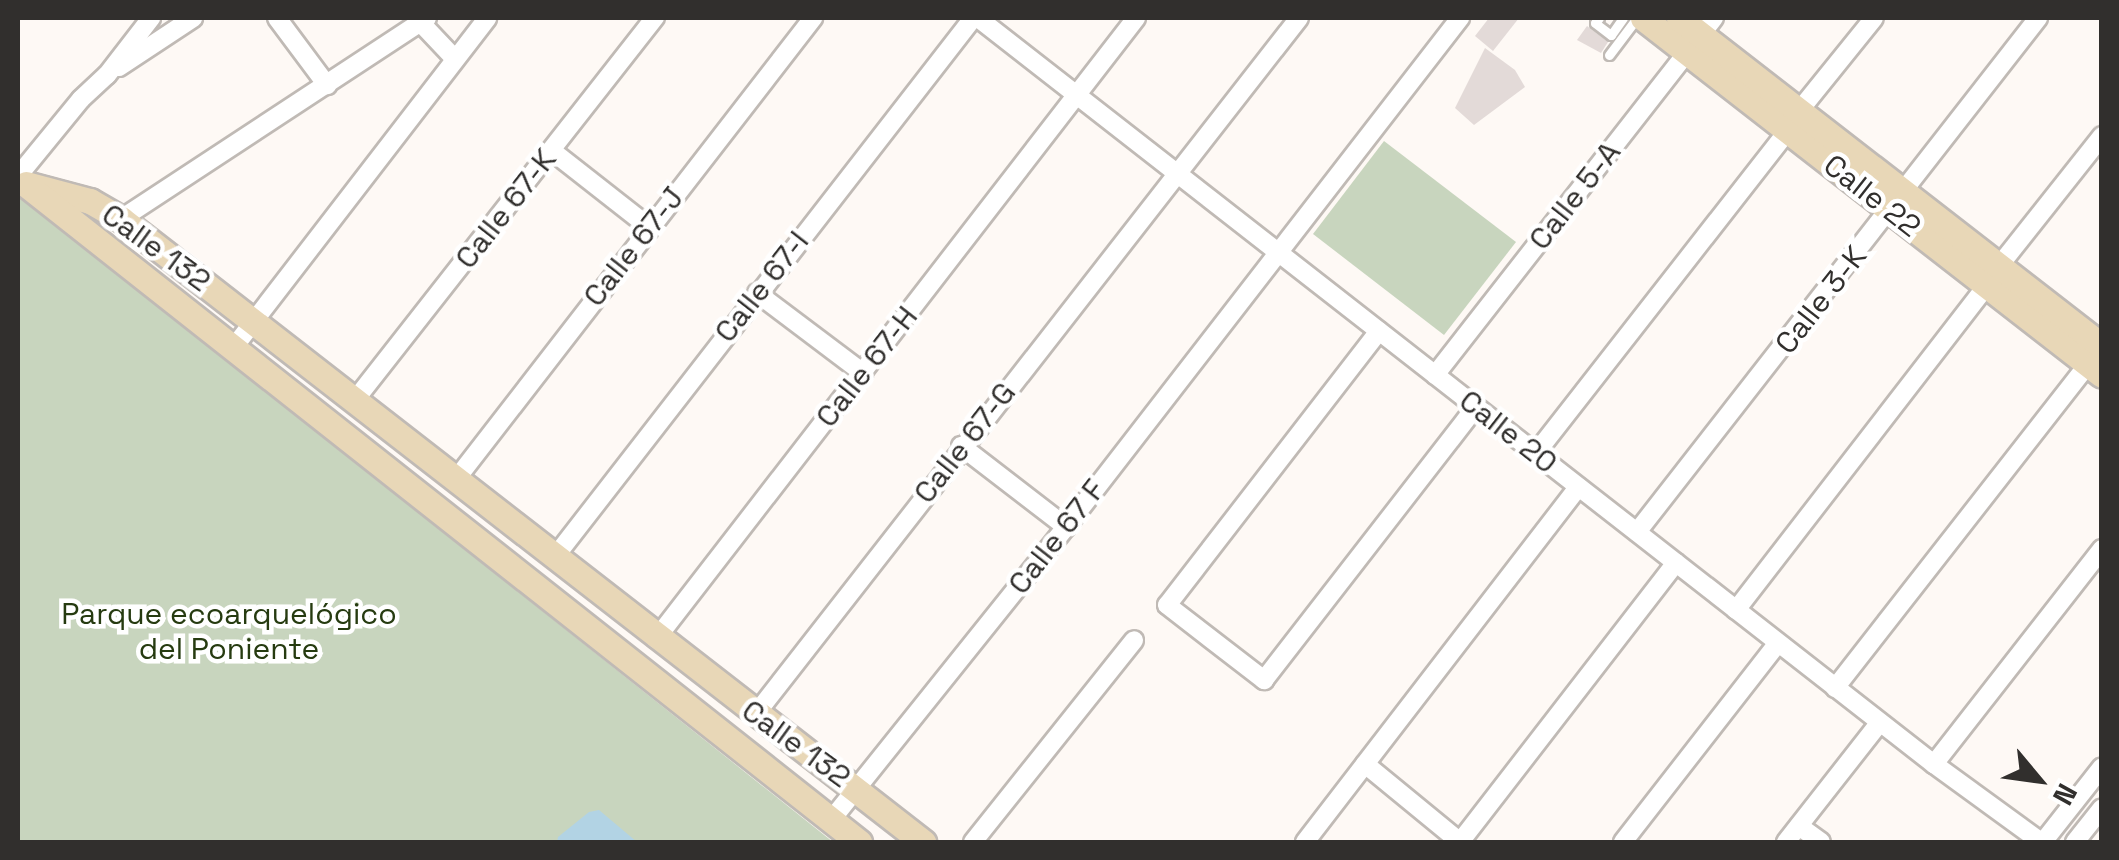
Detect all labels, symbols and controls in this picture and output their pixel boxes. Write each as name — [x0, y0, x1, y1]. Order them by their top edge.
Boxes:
street label: Calle 5-A — [1522, 135, 1628, 257]
street label: Calle 67-K — [448, 142, 564, 276]
street label: Calle 22 — [1816, 147, 1928, 245]
street label: Calle 67-J — [576, 180, 692, 314]
street label: Calle 132 — [95, 197, 217, 299]
street label: Calle 67-I — [708, 224, 816, 350]
street label: Calle 3-K — [1768, 239, 1874, 361]
street label: Calle 67-H — [809, 300, 925, 434]
street label: Calle 67-G — [907, 375, 1023, 511]
street label: Calle 20 — [1452, 383, 1564, 481]
street label: Calle 67 F — [1001, 473, 1113, 601]
park label: Parque ecoarquelógico del Poniente — [61, 596, 397, 666]
street label: Calle 132 — [735, 693, 857, 795]
north arrow — [1989, 730, 2089, 830]
text: N — [2045, 778, 2086, 811]

